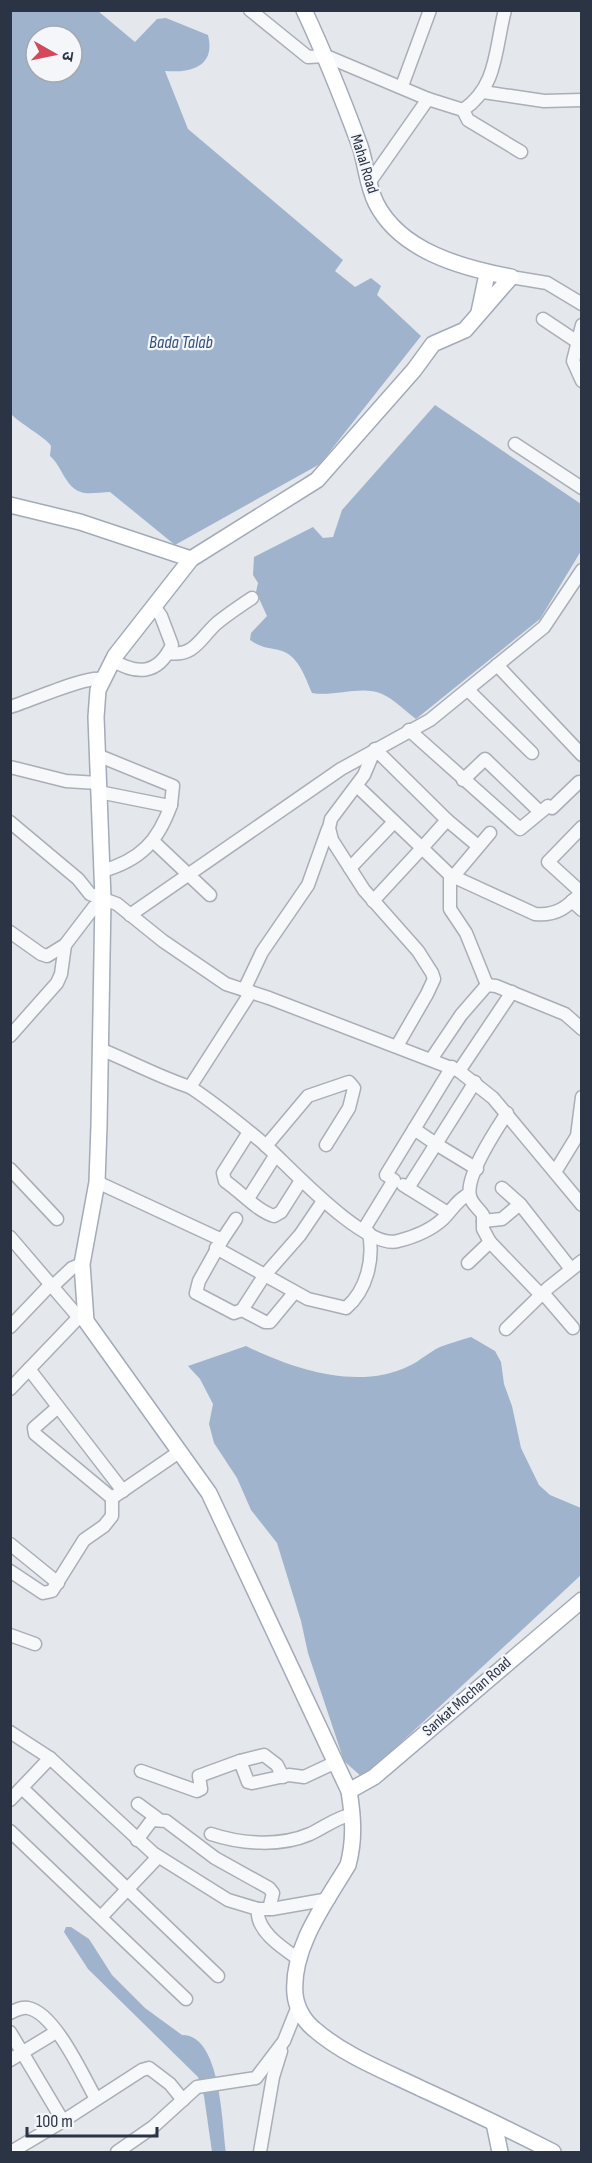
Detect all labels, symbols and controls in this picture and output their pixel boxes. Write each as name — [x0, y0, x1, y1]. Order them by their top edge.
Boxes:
north arrow — [24, 24, 84, 84]
text: उ — [57, 50, 77, 63]
street label: Mahal Road — [346, 132, 382, 196]
water label: Bada Talab — [149, 332, 214, 353]
street label: Sankat Mochan Road — [419, 1653, 515, 1741]
scale bar — [27, 2100, 158, 2138]
text: 100 m — [36, 2111, 73, 2132]

